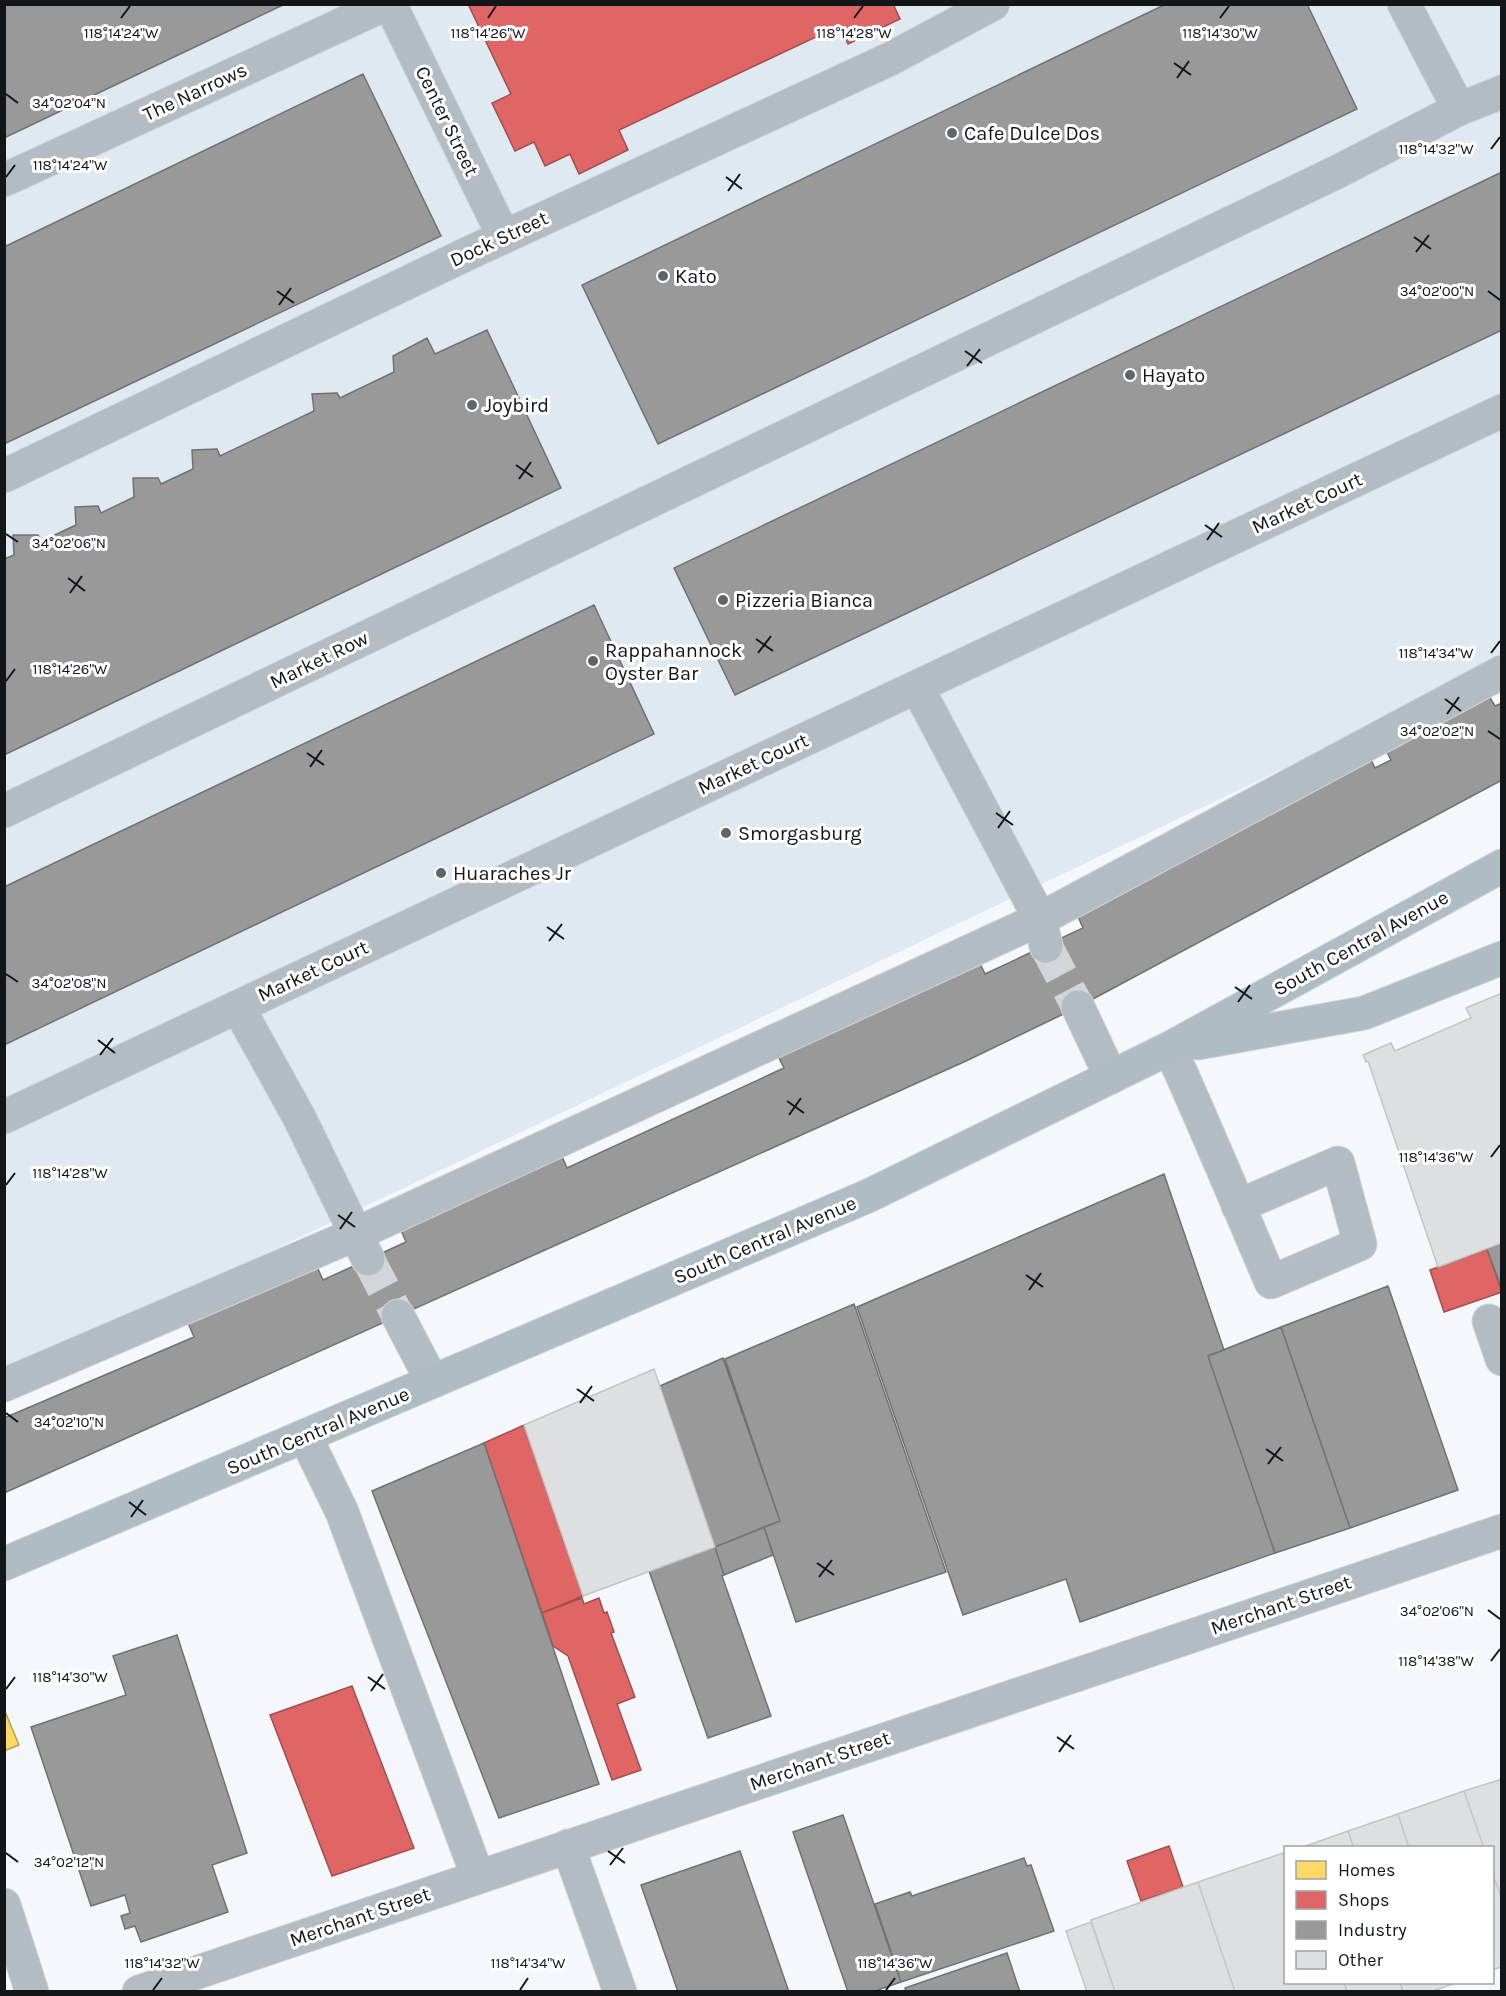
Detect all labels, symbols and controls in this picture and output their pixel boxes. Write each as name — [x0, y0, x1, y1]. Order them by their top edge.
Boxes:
text: 118°14'24"W — [84, 24, 159, 42]
text: 118°14'26"W — [451, 24, 526, 42]
text: 118°14'28"W — [816, 24, 892, 42]
text: 118°14'30"W — [1182, 24, 1258, 42]
street label: The Narrows — [139, 58, 251, 126]
street label: Center Street — [411, 62, 484, 180]
text: 34°02'04"N — [32, 94, 106, 112]
place label: Cafe Dulce Dos — [964, 122, 1100, 145]
marker: Cafe Dulce Dos — [945, 126, 959, 140]
text: 118°14'32"W — [1398, 140, 1474, 158]
text: 118°14'24"W — [33, 156, 108, 174]
street label: Dock Street — [446, 206, 552, 272]
place label: Kato — [675, 265, 717, 288]
marker: Kato — [656, 269, 670, 283]
text: 34°02'00"N — [1400, 282, 1474, 300]
place label: Hayato — [1142, 364, 1205, 387]
marker: Hayato — [1123, 368, 1137, 382]
place label: Joybird — [484, 394, 549, 417]
marker: Joybird — [465, 398, 479, 412]
street label: Market Court — [1248, 467, 1366, 539]
text: 34°02'06"N — [32, 534, 106, 552]
place label: Pizzeria Bianca — [735, 589, 873, 612]
marker: Pizzeria Bianca — [716, 593, 730, 607]
street label: Market Row — [266, 626, 372, 694]
place label: Rappahannock Oyster Bar — [605, 639, 742, 685]
text: 118°14'34"W — [1399, 644, 1474, 662]
marker: Rappahannock Oyster Bar — [586, 654, 600, 668]
text: 118°14'26"W — [33, 660, 108, 678]
text: 34°02'02"N — [1400, 722, 1474, 740]
street label: Market Court — [694, 728, 812, 800]
place label: Smorgasburg — [738, 822, 862, 845]
marker: Smorgasburg — [719, 826, 733, 840]
place label: Huaraches Jr — [453, 862, 572, 885]
marker: Huaraches Jr — [434, 866, 448, 880]
street label: South Central Avenue — [1270, 885, 1452, 1001]
street label: Market Court — [254, 935, 372, 1007]
text: 34°02'08"N — [32, 974, 106, 992]
text: 118°14'36"W — [1398, 1148, 1474, 1166]
text: 118°14'28"W — [32, 1164, 108, 1182]
street label: South Central Avenue — [670, 1191, 860, 1289]
street label: South Central Avenue — [223, 1382, 413, 1480]
text: 34°02'10"N — [34, 1413, 104, 1431]
street label: Merchant Street — [1208, 1570, 1355, 1640]
text: 34°02'06"N — [1400, 1602, 1474, 1620]
text: 118°14'38"W — [1398, 1652, 1474, 1670]
text: 118°14'30"W — [32, 1668, 108, 1686]
street label: Merchant Street — [747, 1726, 894, 1796]
legend — [1284, 1846, 1494, 1984]
text: 34°02'12"N — [34, 1853, 104, 1871]
text: Homes — [1338, 1859, 1395, 1881]
street label: Merchant Street — [287, 1882, 434, 1952]
text: Shops — [1338, 1889, 1390, 1911]
text: Industry — [1338, 1919, 1407, 1941]
text: Other — [1338, 1949, 1383, 1971]
text: 118°14'32"W — [124, 1954, 200, 1972]
text: 118°14'34"W — [491, 1954, 566, 1972]
text: 118°14'36"W — [857, 1954, 933, 1972]

